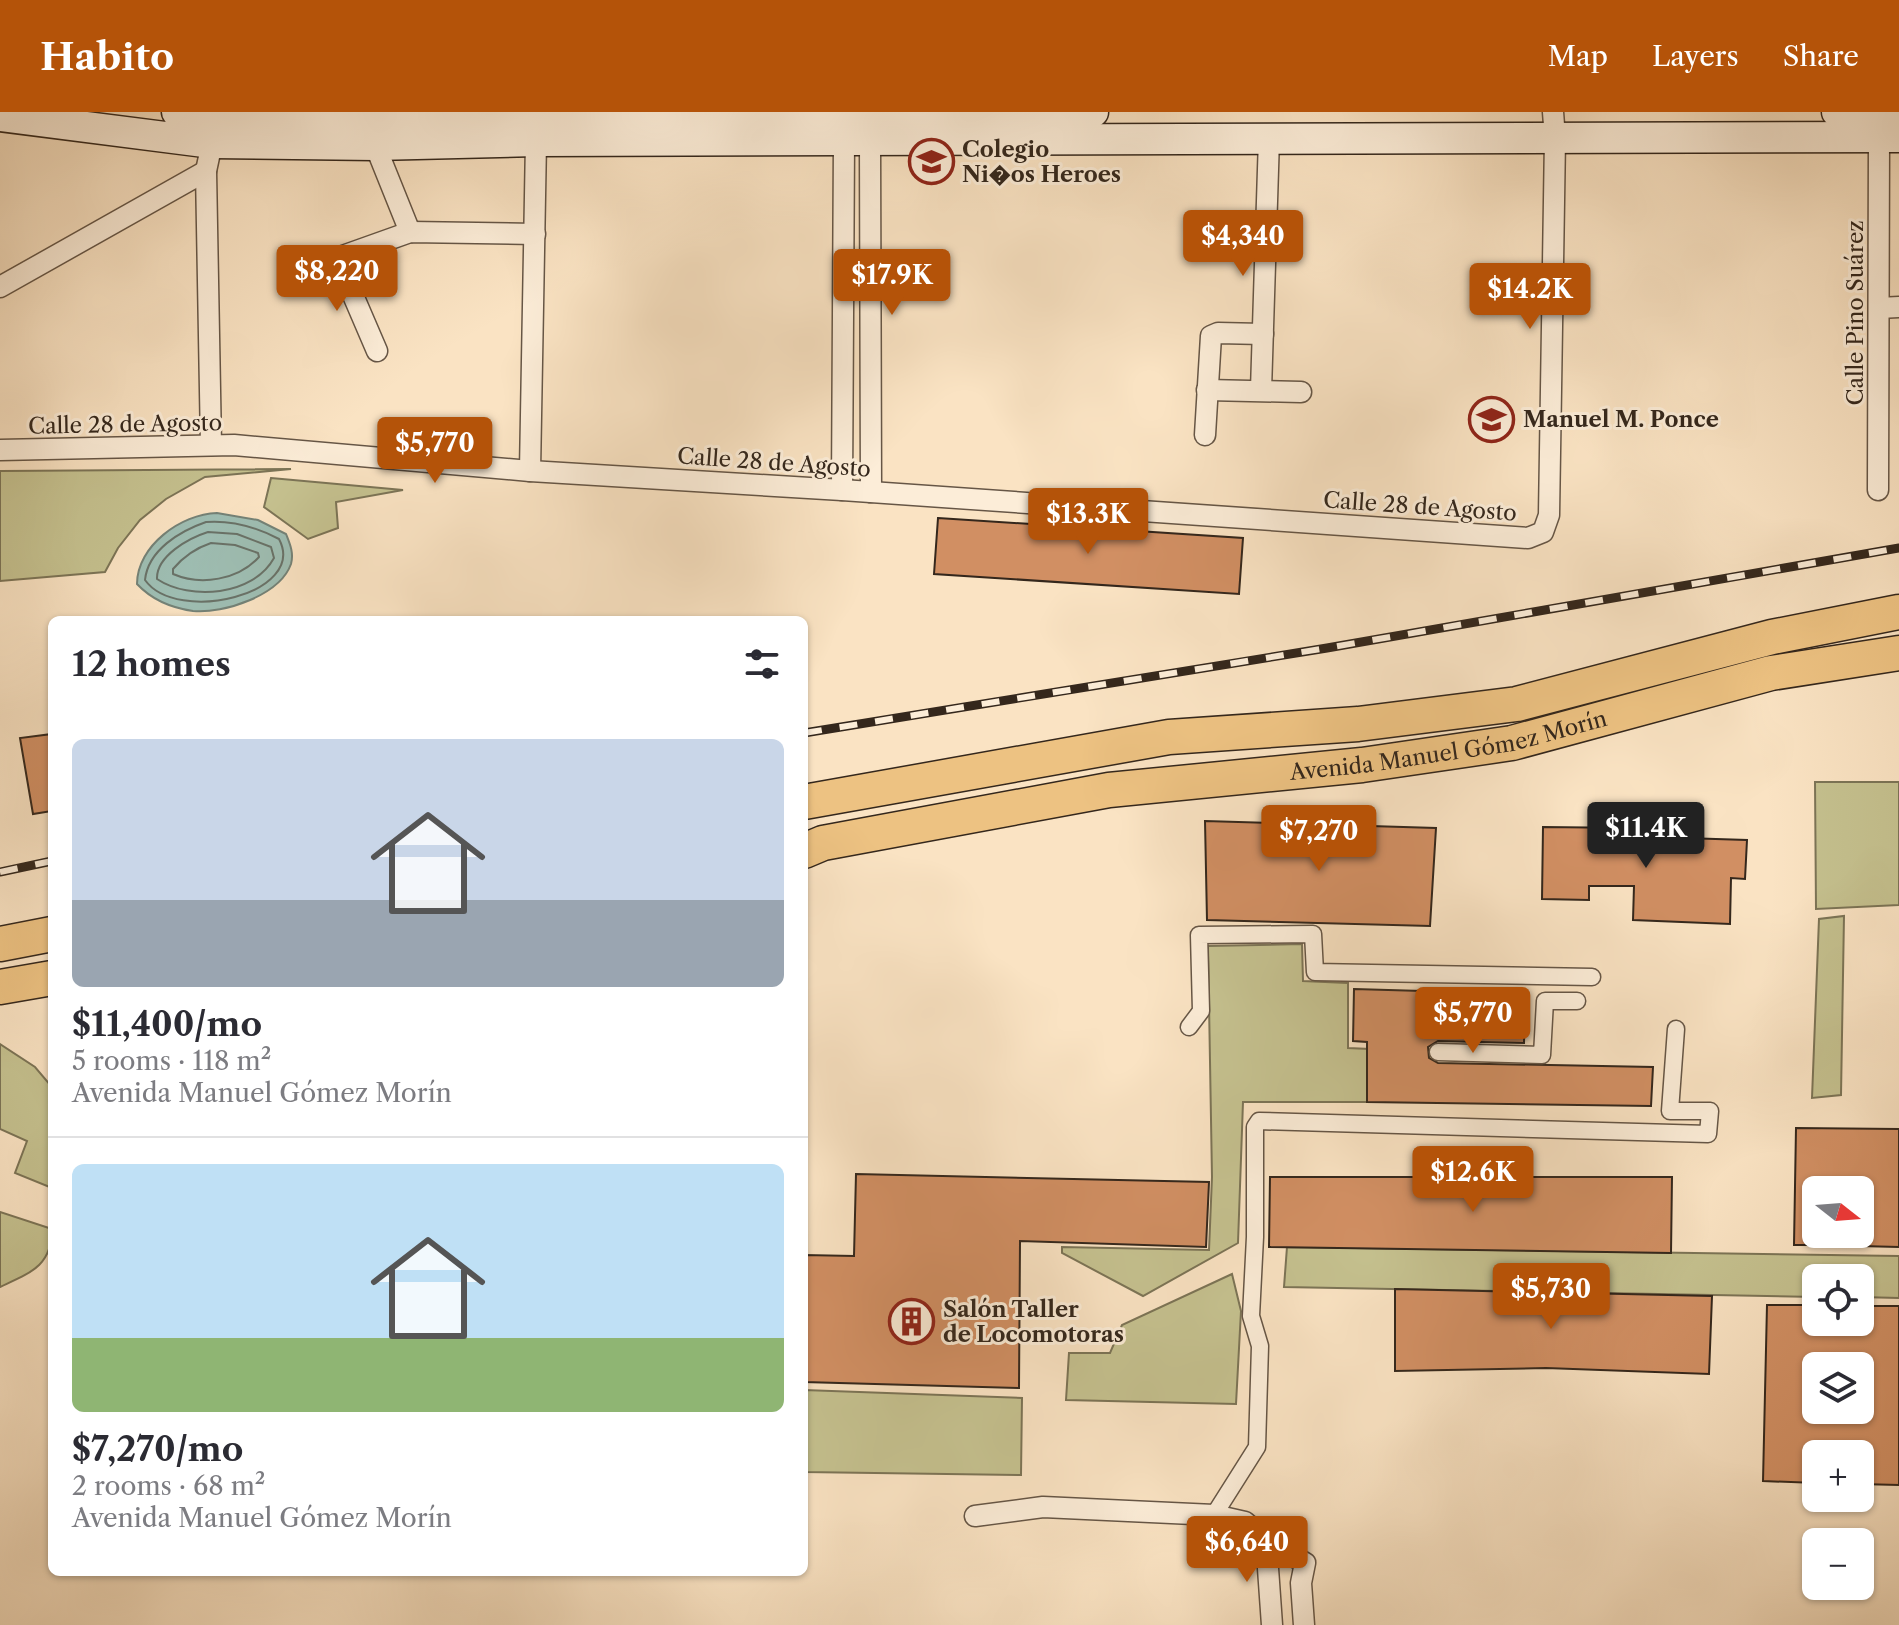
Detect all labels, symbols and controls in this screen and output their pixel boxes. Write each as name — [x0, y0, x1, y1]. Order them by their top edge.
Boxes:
text: Habito — [40, 33, 174, 80]
text: Map — [1548, 39, 1608, 73]
text: Layers — [1652, 39, 1739, 73]
text: Share — [1783, 39, 1859, 73]
place label: Colegio Ni�os Heroes — [962, 136, 1121, 188]
school or university icon: Colegio Ni�os Heroes — [907, 138, 955, 186]
pin: $4,340 — [1178, 210, 1308, 278]
text: $4,340 — [1201, 220, 1285, 252]
street label: Calle Pino Suárez — [1842, 220, 1869, 406]
pin: $8,220 — [272, 245, 402, 313]
pin: $17.9K — [827, 249, 957, 317]
text: $8,220 — [295, 255, 379, 287]
text: $17.9K — [851, 259, 933, 291]
pin: $14.2K — [1465, 263, 1595, 331]
text: $14.2K — [1488, 273, 1572, 305]
school or university icon: Manuel M. Ponce — [1468, 395, 1516, 443]
place label: Manuel M. Ponce — [1523, 406, 1719, 433]
street label: Calle 28 de Agosto — [28, 409, 222, 440]
pin: $5,770 — [370, 417, 500, 485]
text: $5,770 — [395, 427, 475, 459]
street label: Calle 28 de Agosto — [676, 442, 872, 483]
street label: Calle 28 de Agosto — [1322, 486, 1518, 527]
pin: $13.3K — [1023, 488, 1153, 556]
text: $13.3K — [1046, 498, 1130, 530]
icon: filters — [740, 642, 784, 686]
text: 12 homes — [72, 643, 231, 685]
street label: Avenida Manuel Gómez Morín — [1288, 705, 1610, 786]
icon: home — [356, 791, 500, 935]
pin: $11.4K — [1581, 802, 1711, 870]
pin: $7,270 — [1254, 805, 1384, 873]
text: $11.4K — [1605, 812, 1687, 844]
text: $7,270 — [1279, 815, 1359, 847]
pin: $5,770 — [1408, 987, 1538, 1055]
text: $5,770 — [1433, 997, 1513, 1029]
text: $11,400/mo — [72, 1003, 262, 1045]
text: 5 rooms · 118 m² — [72, 1045, 271, 1077]
text: Avenida Manuel Gómez Morín — [72, 1077, 452, 1109]
pin: $12.6K — [1408, 1146, 1538, 1214]
text: $12.6K — [1430, 1156, 1516, 1188]
north arrow — [1802, 1176, 1874, 1248]
map controls — [1802, 1176, 1874, 1600]
icon: home — [356, 1216, 500, 1360]
pin: $5,730 — [1486, 1263, 1616, 1331]
button: locate — [1802, 1264, 1874, 1336]
text: $5,730 — [1511, 1273, 1591, 1305]
place label: Salón Taller de Locomotoras — [943, 1296, 1124, 1348]
building icon: Salón Taller de Locomotoras — [888, 1298, 936, 1346]
button: layers — [1802, 1352, 1874, 1424]
text: $7,270/mo — [72, 1428, 243, 1470]
button: + — [1802, 1440, 1874, 1512]
text: 2 rooms · 68 m² — [72, 1470, 265, 1502]
text: Avenida Manuel Gómez Morín — [72, 1502, 452, 1534]
pin: $6,640 — [1182, 1516, 1312, 1584]
text: $6,640 — [1205, 1526, 1289, 1558]
button: − — [1802, 1528, 1874, 1600]

